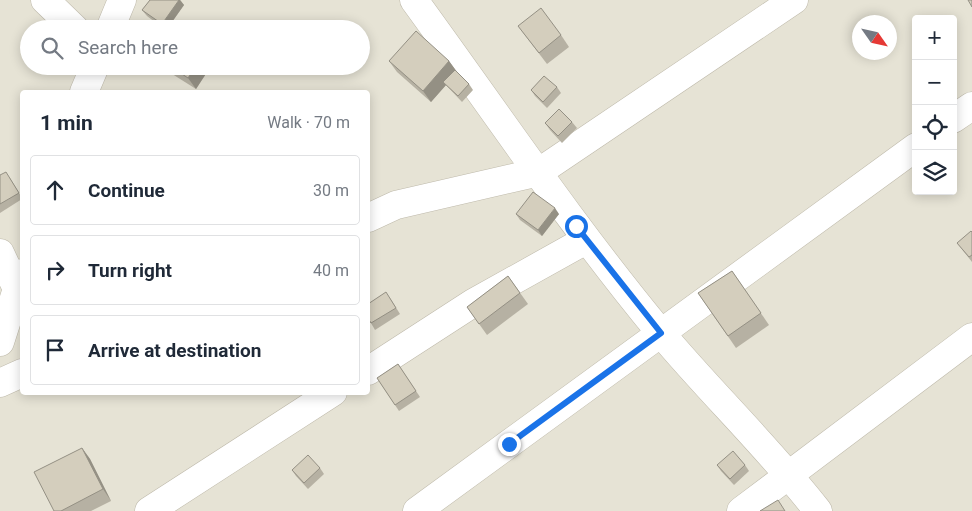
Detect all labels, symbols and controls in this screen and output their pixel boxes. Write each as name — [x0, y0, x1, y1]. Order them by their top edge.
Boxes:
north arrow — [852, 15, 897, 60]
map controls — [912, 15, 957, 195]
button: + — [912, 15, 957, 60]
search box — [20, 20, 370, 75]
icon: search — [38, 34, 66, 62]
text: Search here — [78, 36, 178, 59]
button: − — [912, 60, 957, 105]
button: locate — [912, 105, 957, 150]
text: 1 min — [40, 111, 93, 135]
text: Walk · 70 m — [267, 113, 350, 132]
button: layers — [912, 150, 957, 195]
icon: ahead — [41, 176, 69, 204]
text: Continue — [88, 179, 165, 202]
text: 30 m — [313, 181, 349, 200]
route start — [565, 215, 588, 238]
icon: right — [41, 256, 69, 284]
text: Turn right — [88, 259, 172, 282]
text: 40 m — [313, 261, 349, 280]
icon: arrive — [41, 336, 69, 364]
text: Arrive at destination — [88, 339, 261, 362]
route end — [498, 433, 521, 456]

